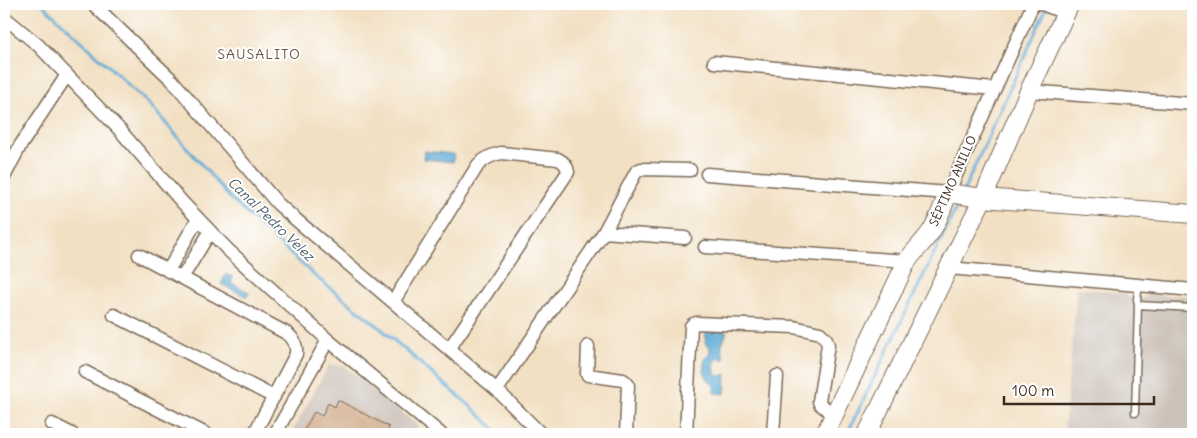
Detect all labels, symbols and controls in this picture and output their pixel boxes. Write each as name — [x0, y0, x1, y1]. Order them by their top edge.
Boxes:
district label: SAUSALITO — [217, 45, 301, 63]
street label: SÉPTIMO ANILLO — [926, 133, 979, 228]
water label: Canal Pedro Velez — [224, 173, 319, 266]
scale bar — [1004, 373, 1154, 405]
text: 100 m — [1012, 381, 1054, 400]

